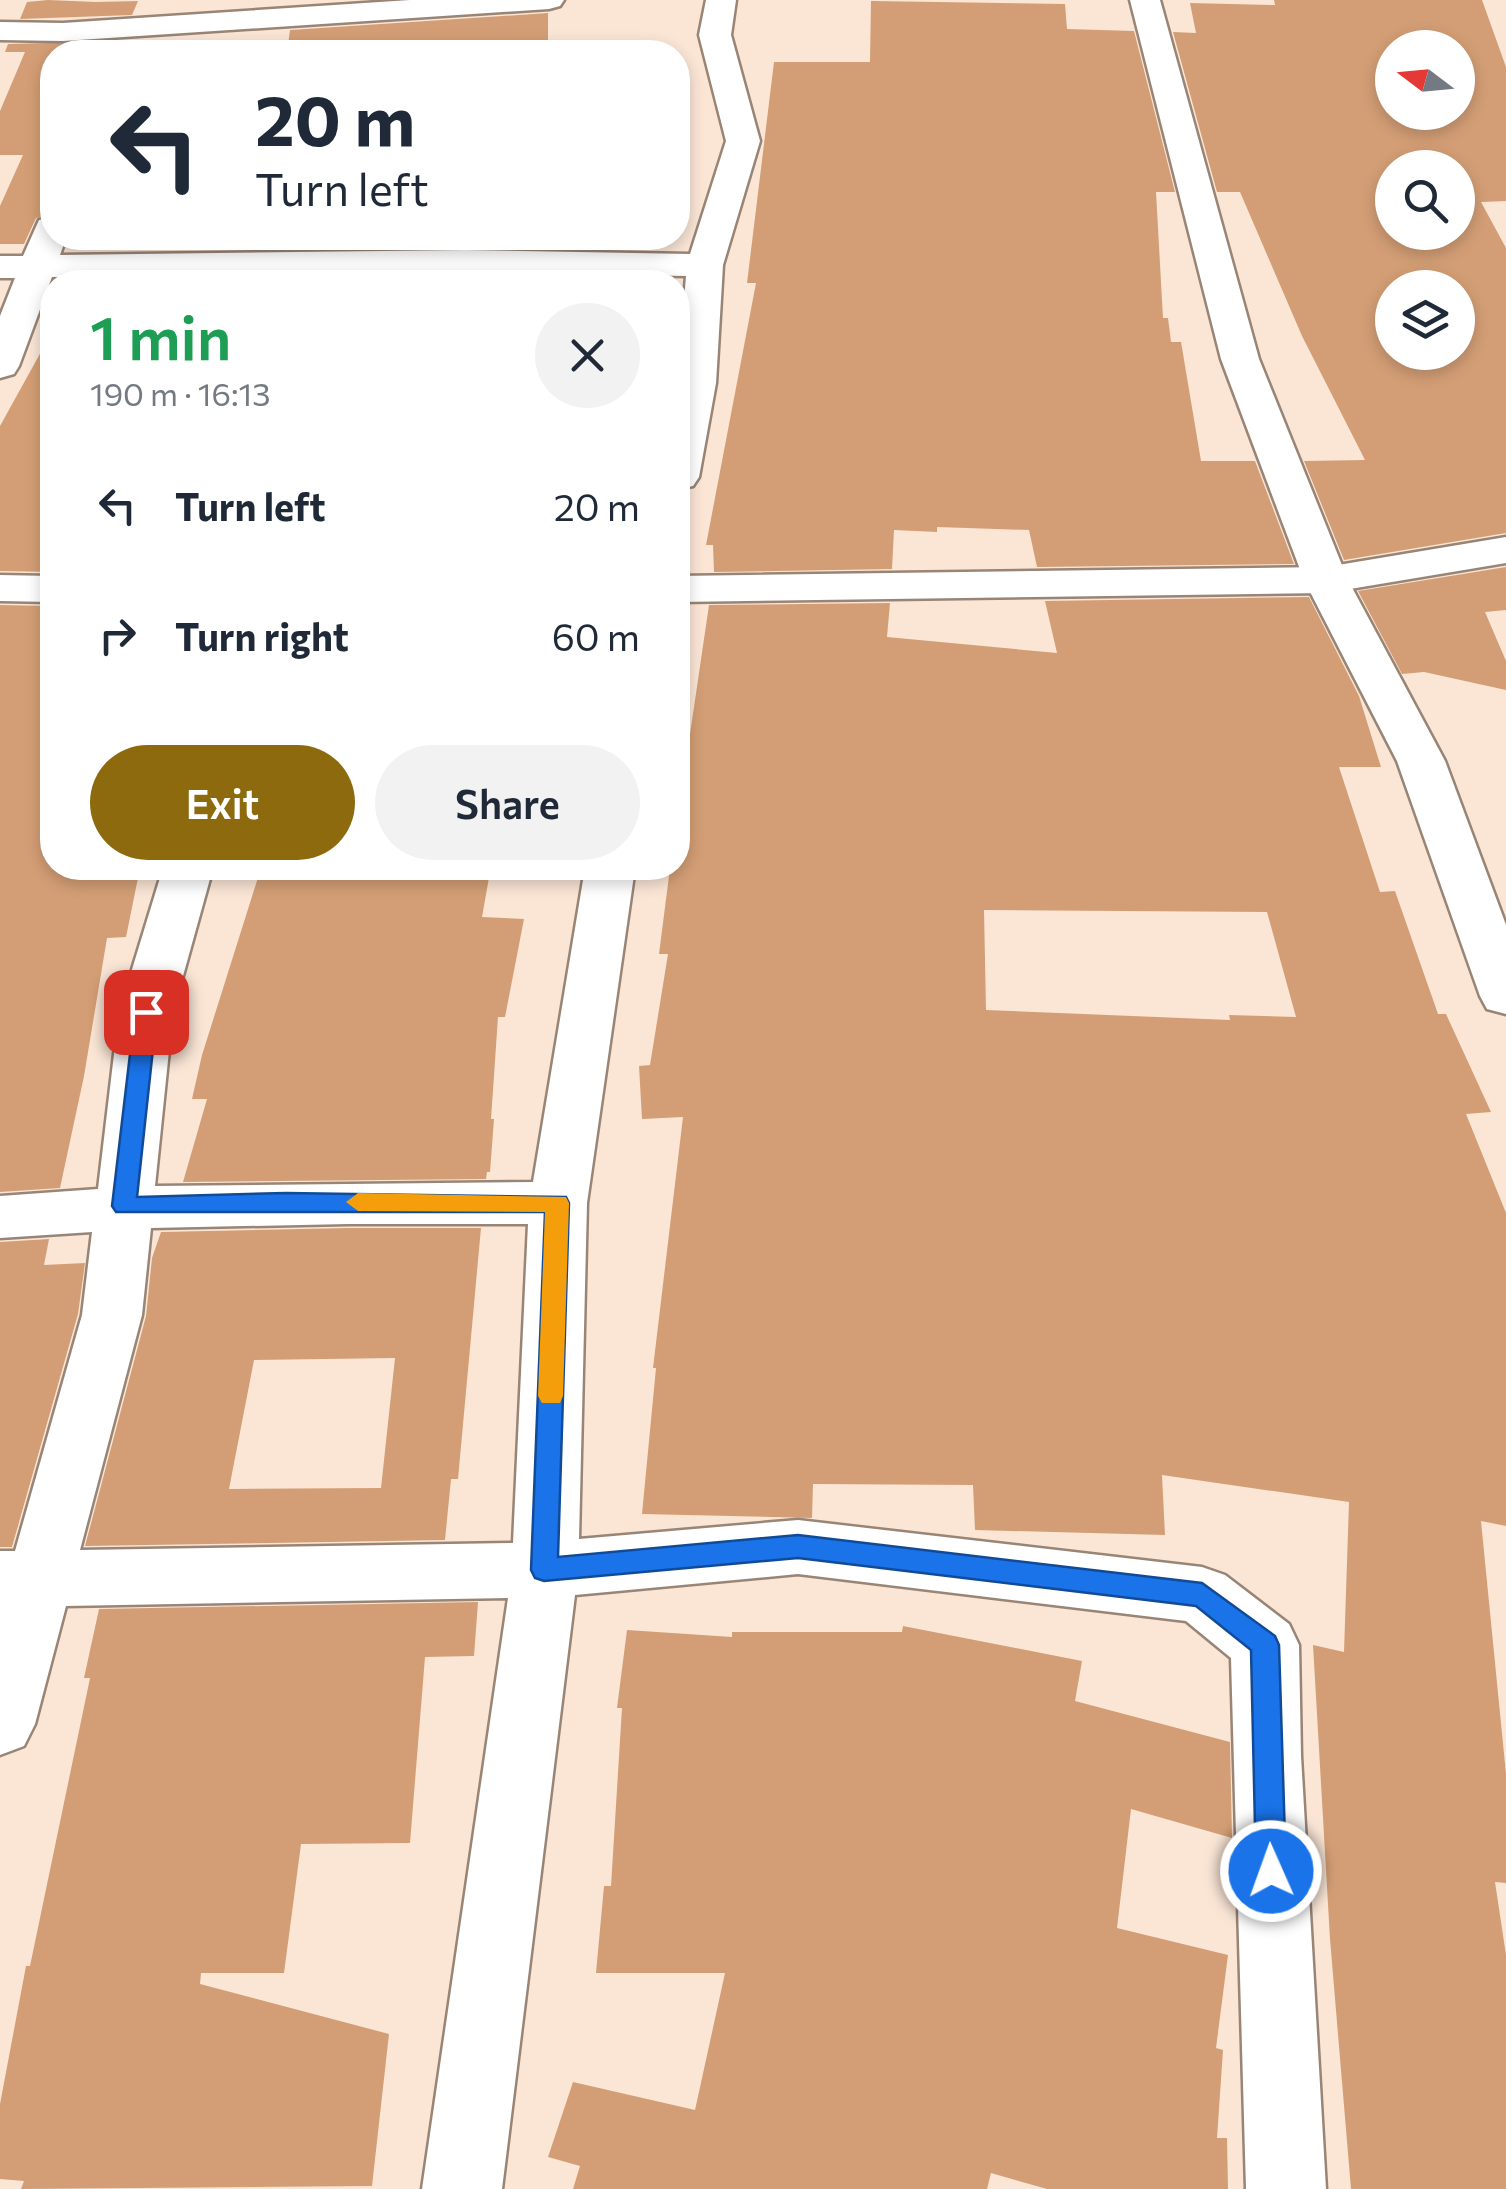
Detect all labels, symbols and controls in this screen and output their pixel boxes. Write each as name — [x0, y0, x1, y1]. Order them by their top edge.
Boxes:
north arrow — [1375, 30, 1475, 130]
map controls — [1375, 30, 1475, 370]
text: 20 m — [255, 75, 415, 160]
icon: left — [90, 80, 220, 210]
button: search — [1375, 150, 1475, 250]
text: Turn left — [255, 160, 429, 215]
button: layers — [1375, 270, 1475, 370]
text: 1 min — [90, 299, 231, 372]
button: close — [535, 303, 640, 408]
text: 190 m · 16:13 — [90, 373, 270, 413]
icon: left — [90, 478, 145, 533]
text: Turn left — [175, 482, 326, 529]
text: 20 m — [554, 482, 640, 529]
icon: right — [90, 608, 145, 663]
text: Turn right — [175, 612, 349, 659]
text: 60 m — [552, 612, 640, 659]
button: Exit — [90, 745, 355, 860]
button: Share — [375, 745, 640, 860]
pin — [104, 970, 189, 1055]
icon: arrive — [119, 985, 174, 1040]
position arrow — [1219, 1819, 1323, 1923]

